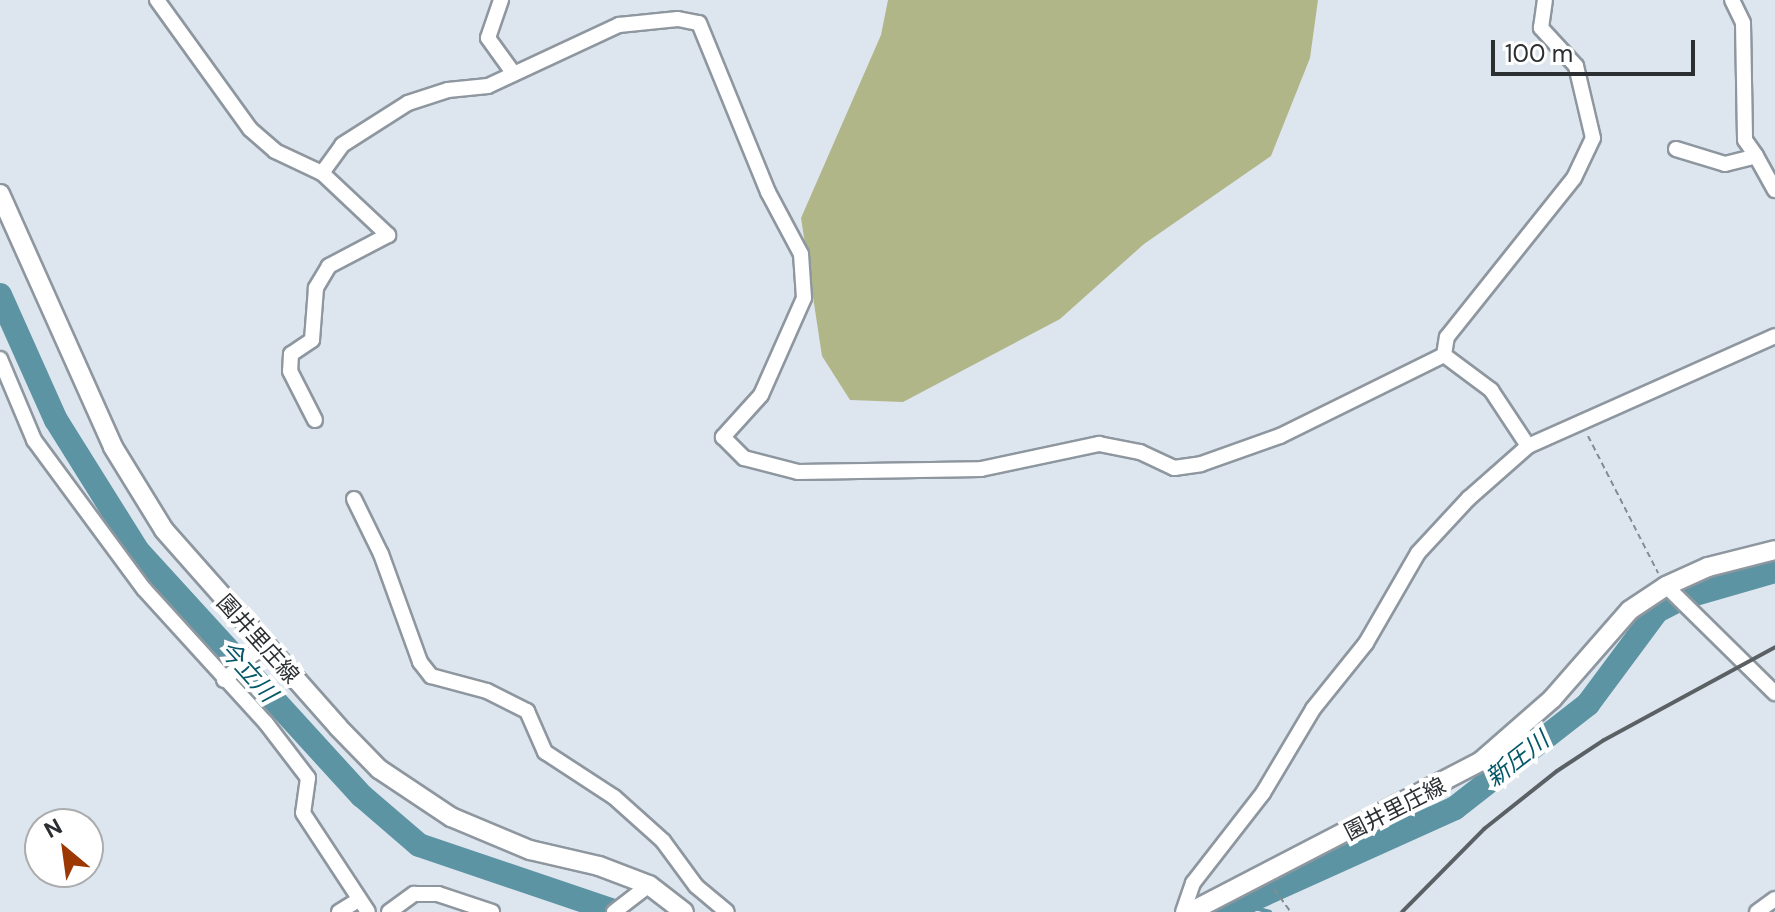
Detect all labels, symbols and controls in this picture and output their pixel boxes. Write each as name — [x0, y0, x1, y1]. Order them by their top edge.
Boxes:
scale bar — [1495, 24, 1699, 74]
text: 100 m — [1505, 38, 1573, 69]
street label: 園井里庄線 — [211, 589, 305, 689]
water label: 今立川 — [213, 635, 283, 707]
water label: 新圧川 — [1480, 725, 1554, 793]
street label: 園井里庄線 — [1340, 772, 1450, 846]
north arrow — [24, 808, 104, 888]
text: N — [39, 812, 67, 845]

